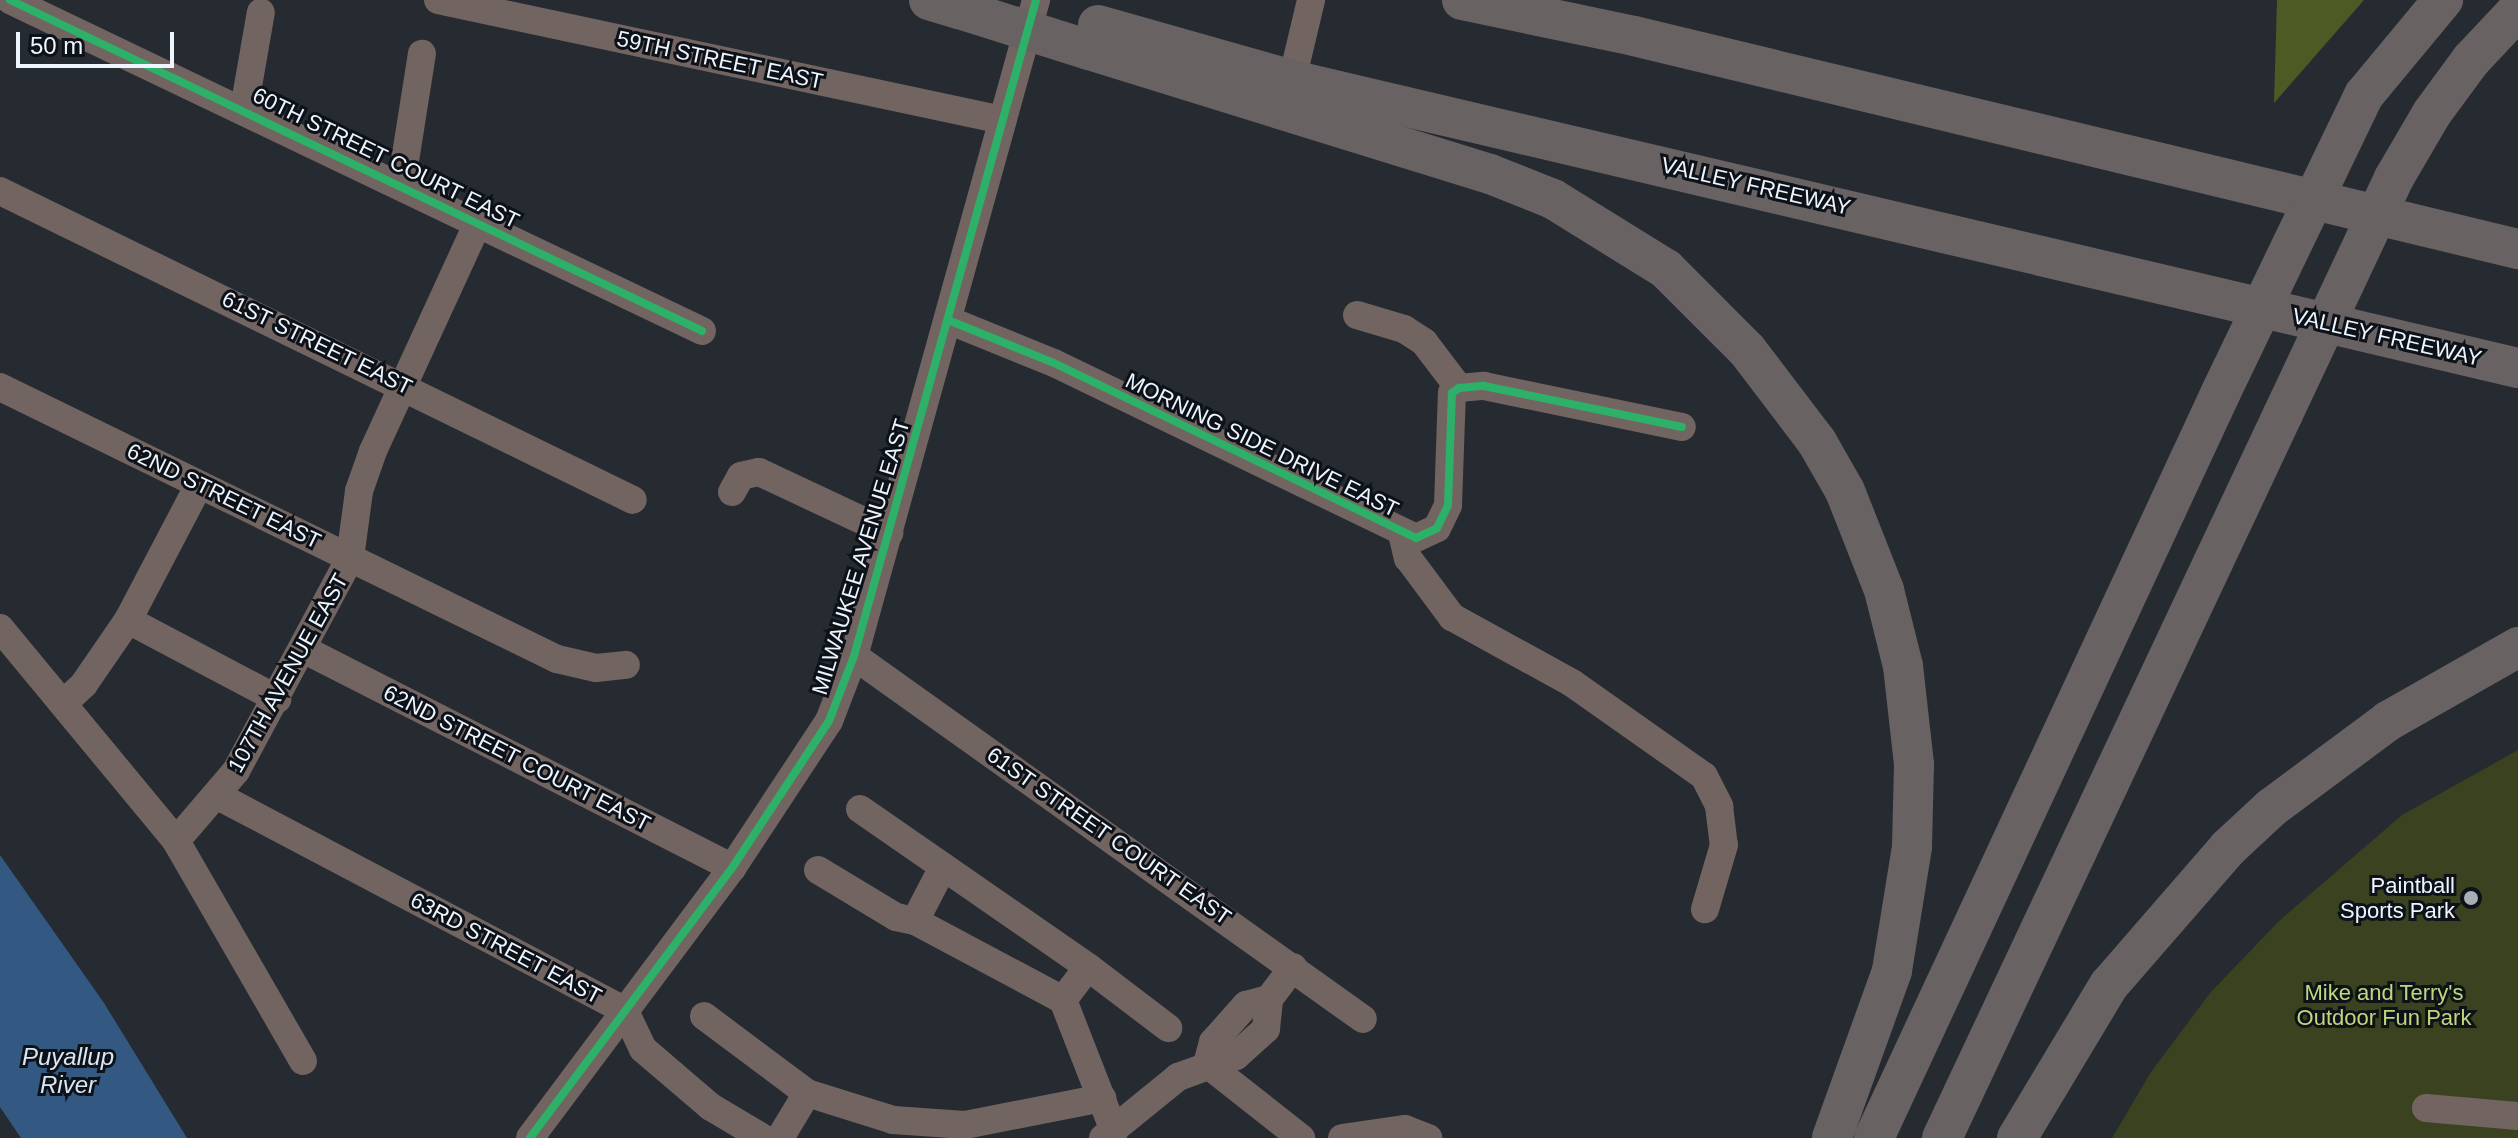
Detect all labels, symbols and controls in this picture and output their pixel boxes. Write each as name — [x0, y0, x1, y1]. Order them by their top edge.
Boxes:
scale bar — [20, 16, 178, 66]
street label: 59TH STREET EAST — [614, 25, 826, 95]
text: 50 m — [30, 32, 83, 59]
street label: 60TH STREET COURT EAST — [248, 82, 524, 234]
street label: VALLEY FREEWAY — [1659, 151, 1853, 221]
street label: 61ST STREET EAST — [217, 285, 417, 401]
street label: VALLEY FREEWAY — [2290, 302, 2484, 372]
street label: MORNING SIDE DRIVE EAST — [1121, 367, 1403, 523]
street label: MILWAUKEE AVENUE EAST — [806, 415, 916, 699]
street label: 62ND STREET EAST — [123, 438, 325, 554]
street label: 107TH AVENUE EAST — [222, 568, 354, 778]
street label: 62ND STREET COURT EAST — [379, 679, 655, 837]
street label: 61ST STREET COURT EAST — [981, 741, 1237, 931]
place label: Paintball Sports Park — [2340, 872, 2455, 924]
street label: 63RD STREET EAST — [406, 886, 606, 1010]
marker: Paintball Sports Park — [2462, 889, 2480, 907]
park label: Mike and Terry's Outdoor Fun Park — [2297, 979, 2471, 1030]
water label: Puyallup River — [22, 1043, 114, 1099]

